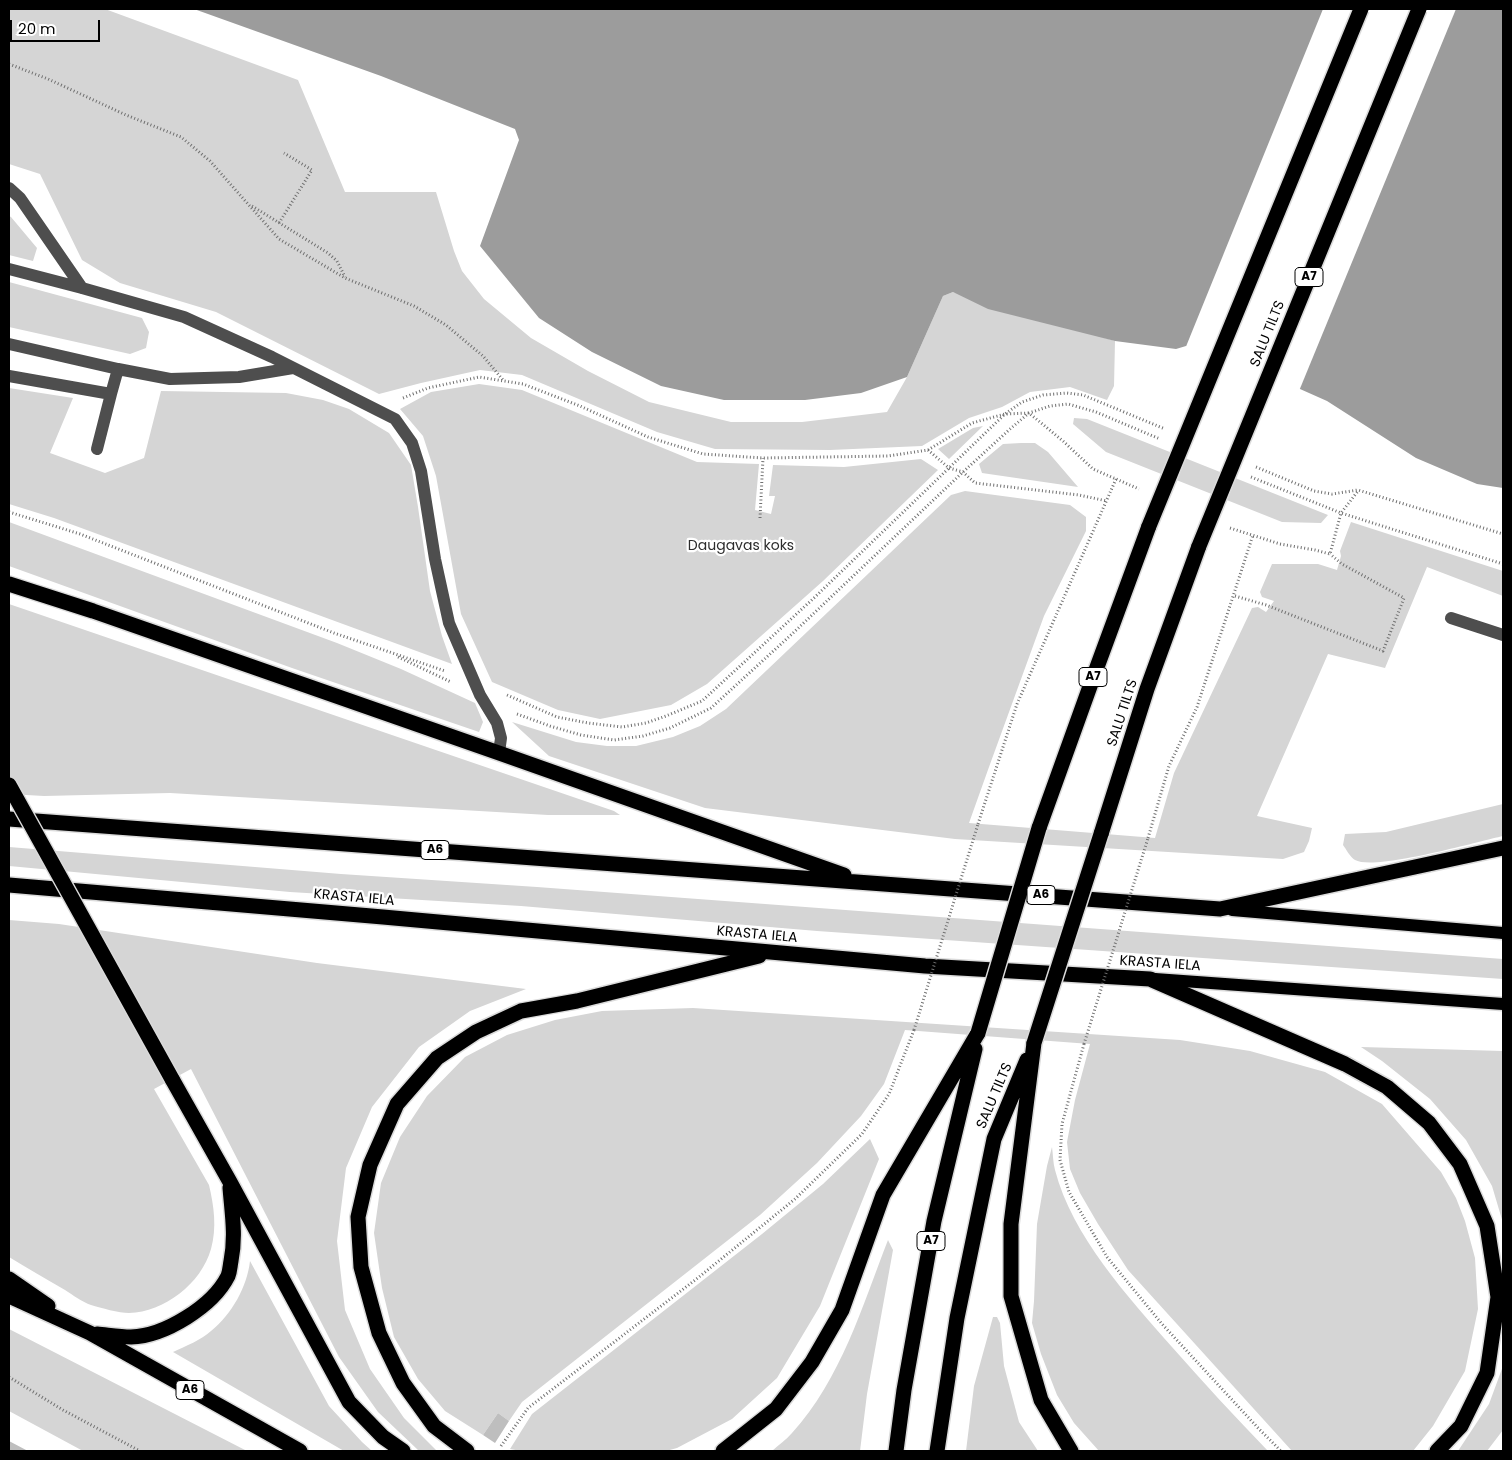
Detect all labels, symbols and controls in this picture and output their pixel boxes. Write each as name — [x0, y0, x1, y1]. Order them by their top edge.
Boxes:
scale bar — [12, 10, 102, 42]
text: 20 m — [18, 18, 56, 39]
road number: A7 — [1295, 268, 1323, 286]
street label: SALU TILTS — [1247, 299, 1289, 369]
park label: Daugavas koks — [688, 538, 794, 554]
road number: A7 — [1079, 668, 1107, 686]
street label: SALU TILTS — [1104, 677, 1142, 749]
road number: A6 — [421, 840, 449, 860]
street label: KRASTA IELA — [313, 886, 395, 910]
road number: A6 — [1027, 886, 1055, 904]
street label: KRASTA IELA — [716, 923, 798, 947]
street label: KRASTA IELA — [1119, 953, 1201, 975]
street label: SALU TILTS — [974, 1061, 1016, 1131]
road number: A7 — [917, 1232, 945, 1250]
road number: A6 — [176, 1380, 204, 1400]

